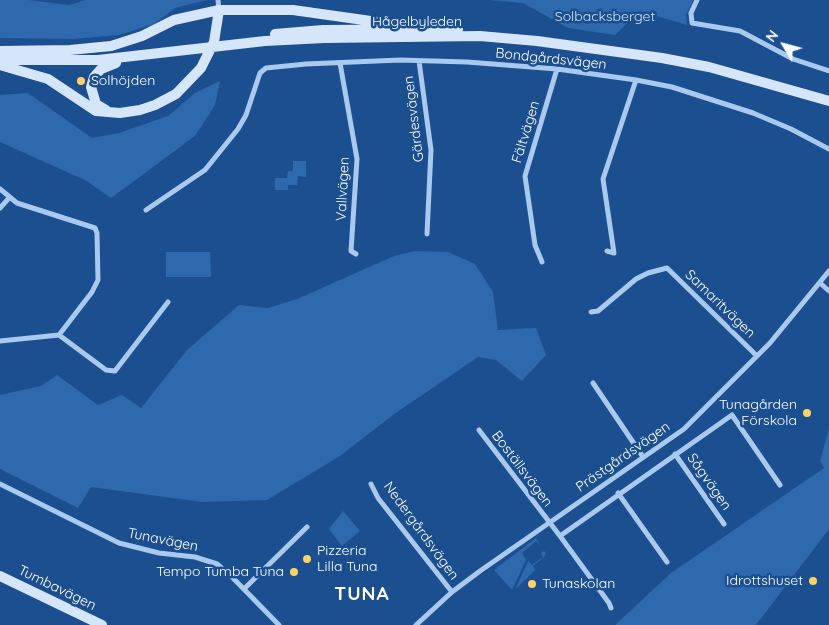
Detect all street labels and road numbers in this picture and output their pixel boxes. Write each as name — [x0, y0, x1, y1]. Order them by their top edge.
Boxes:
street label: Hågelbyleden — [372, 14, 462, 30]
street label: Bondgårdsvägen — [495, 45, 607, 73]
street label: Gärdesvägen — [400, 75, 428, 163]
street label: Fältvägen — [509, 99, 543, 165]
street label: Vallvägen — [333, 157, 353, 221]
street label: Samaritvägen — [681, 266, 759, 342]
street label: Prästgårdsvägen — [573, 418, 673, 496]
street label: Boställsvägen — [488, 428, 556, 510]
street label: Sågvägen — [683, 450, 735, 514]
street label: Nedergårdsvägen — [380, 479, 462, 583]
street label: Tunavägen — [126, 525, 200, 555]
street label: Tumbavägen — [15, 562, 99, 614]

